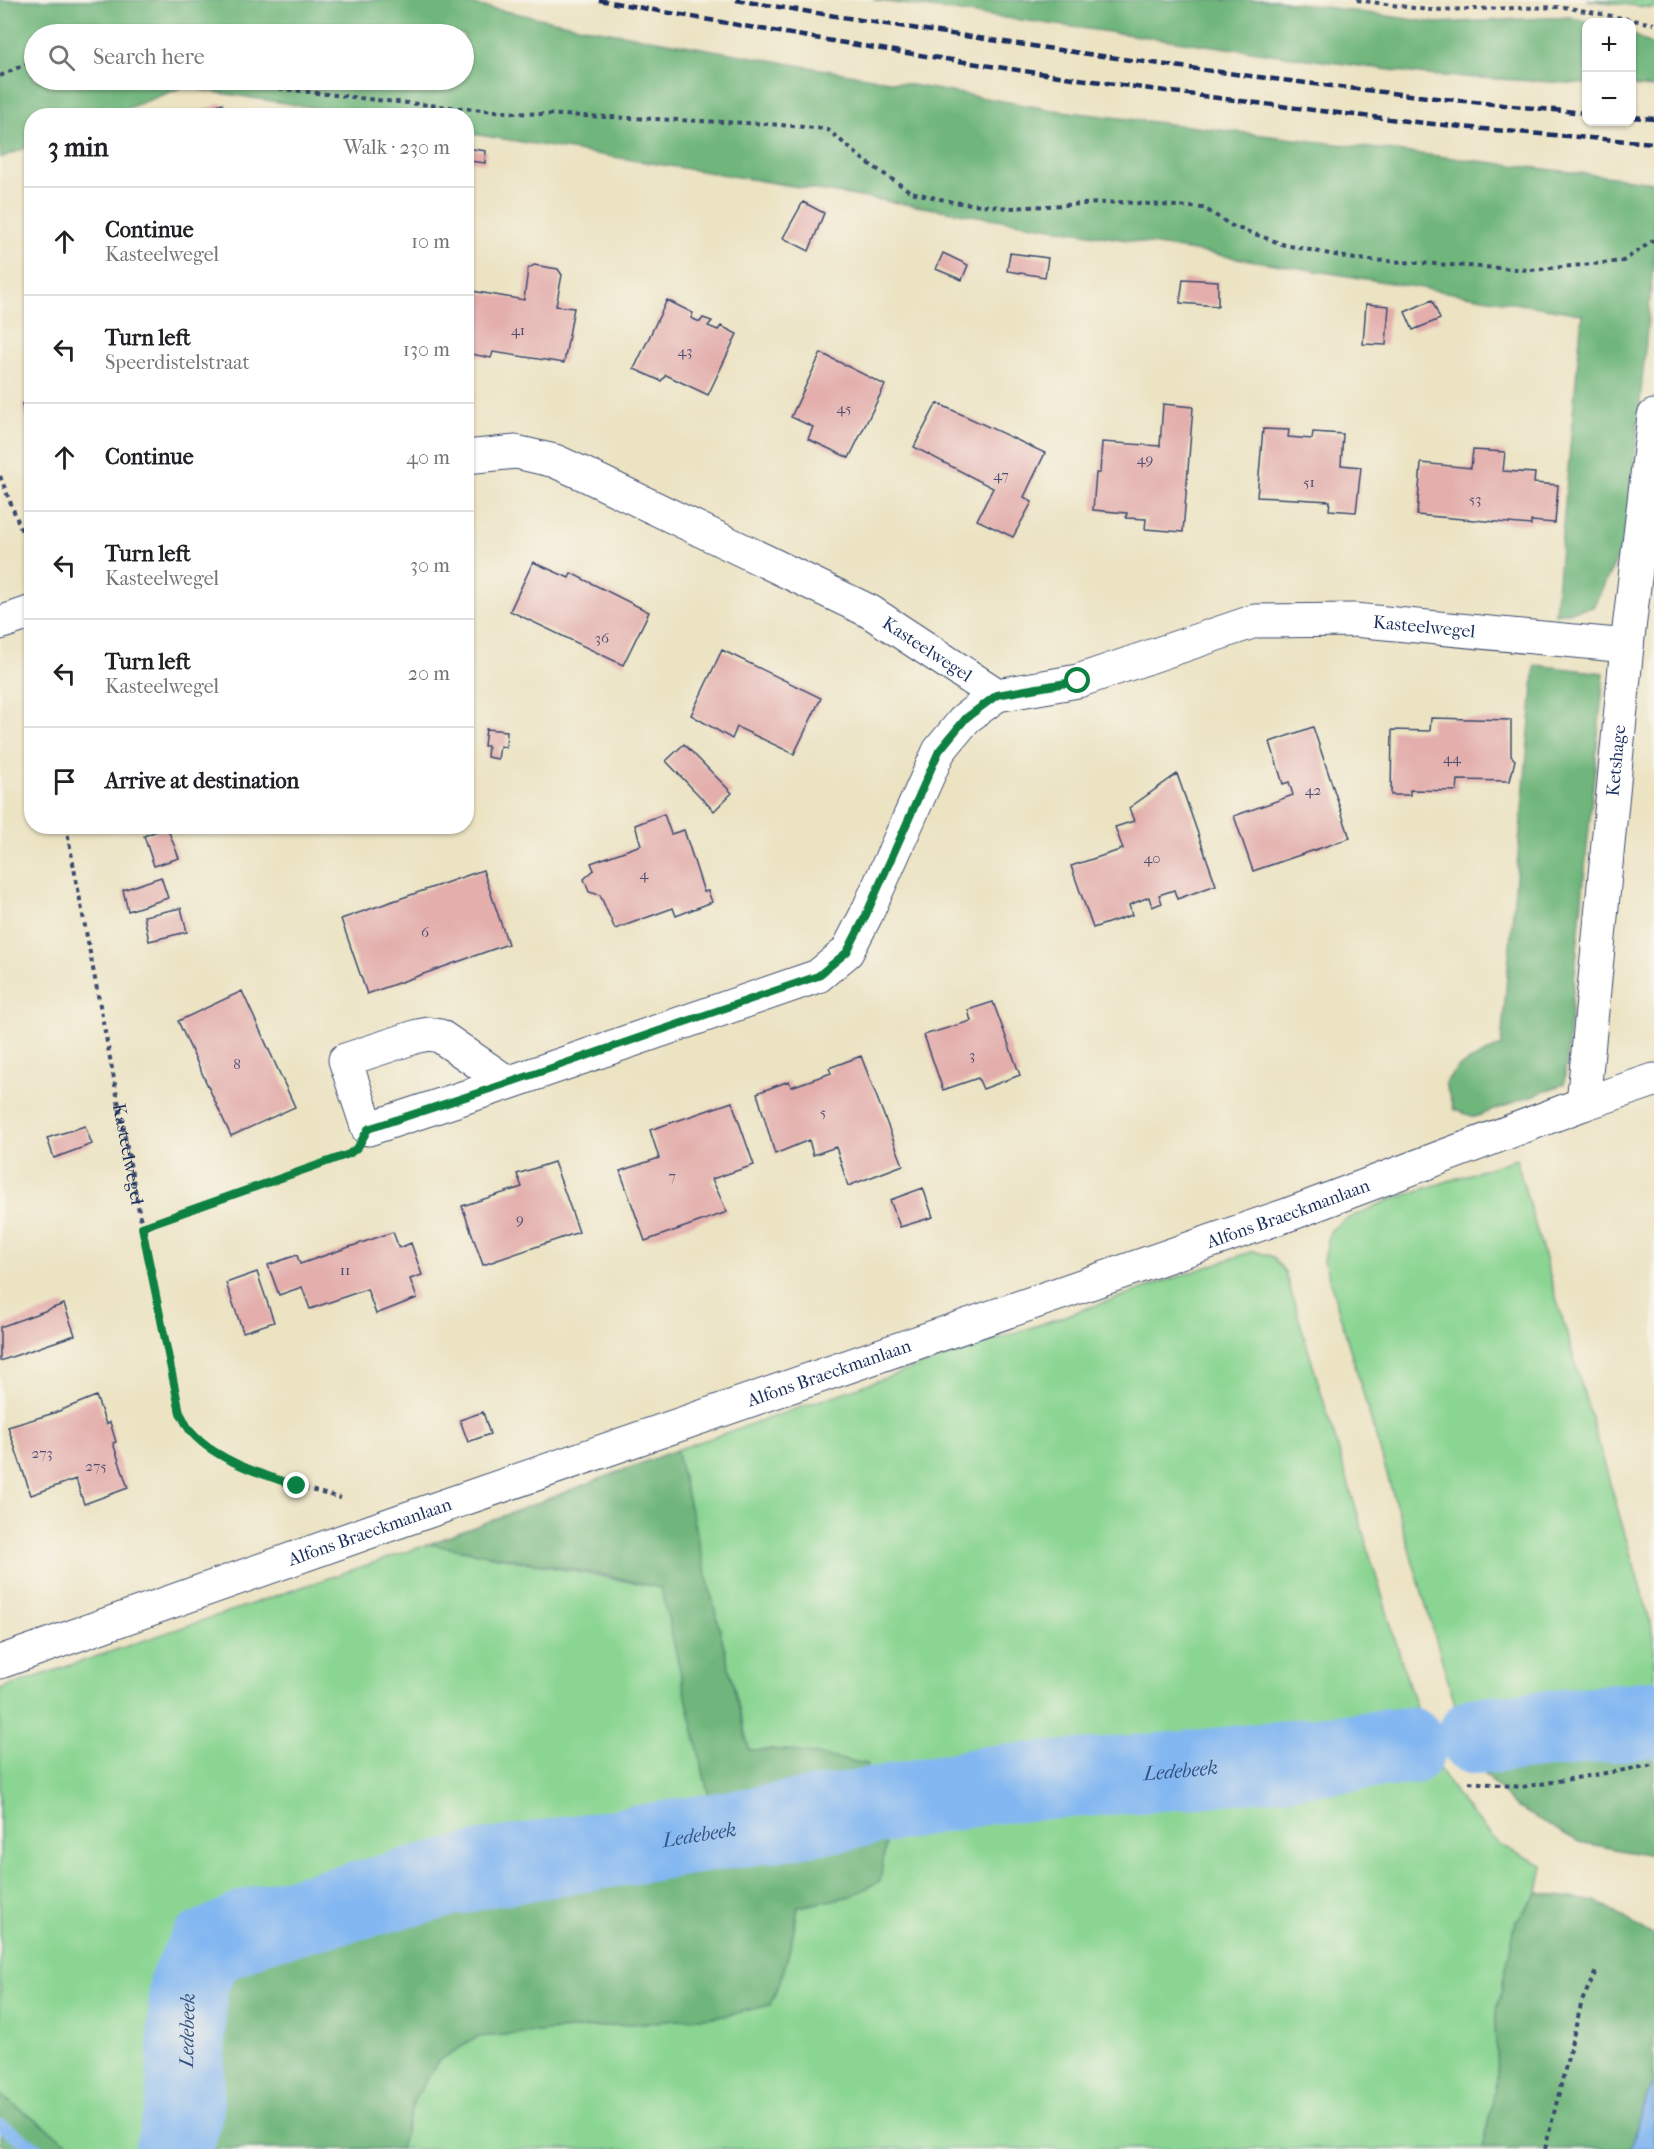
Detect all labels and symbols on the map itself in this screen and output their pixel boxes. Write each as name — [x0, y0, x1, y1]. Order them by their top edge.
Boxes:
house number: 41 — [511, 321, 525, 339]
house number: 43 — [677, 342, 693, 360]
house number: 45 — [837, 399, 851, 417]
house number: 49 — [1137, 450, 1153, 468]
house number: 47 — [993, 466, 1009, 484]
house number: 51 — [1303, 473, 1315, 491]
house number: 53 — [1469, 490, 1481, 508]
street label: Kasteelwegel — [1372, 611, 1476, 642]
street label: Kasteelwegel — [879, 612, 976, 686]
house number: 36 — [595, 629, 610, 647]
route start — [1064, 667, 1090, 693]
street label: Ketshage — [1602, 724, 1630, 797]
house number: 44 — [1443, 749, 1462, 767]
house number: 42 — [1305, 781, 1322, 799]
house number: 40 — [1143, 849, 1161, 867]
house number: 4 — [640, 865, 650, 883]
house number: 6 — [421, 923, 430, 941]
house number: 3 — [969, 1046, 975, 1064]
house number: 8 — [233, 1055, 241, 1073]
street label: Kasteelwegel — [108, 1102, 148, 1207]
house number: 5 — [820, 1103, 826, 1121]
house number: 7 — [668, 1167, 676, 1185]
street label: Alfons Braeckmanlaan — [1203, 1174, 1373, 1253]
house number: 9 — [516, 1210, 524, 1228]
house number: 11 — [340, 1261, 350, 1279]
street label: Alfons Braeckmanlaan — [743, 1335, 914, 1411]
house number: 273 — [31, 1444, 53, 1462]
house number: 275 — [85, 1457, 107, 1475]
route end — [283, 1472, 309, 1498]
street label: Alfons Braeckmanlaan — [284, 1493, 455, 1570]
water label: Ledebeek — [1141, 1755, 1219, 1785]
water label: Ledebeek — [659, 1817, 738, 1852]
water label: Ledebeek — [174, 1993, 199, 2070]

